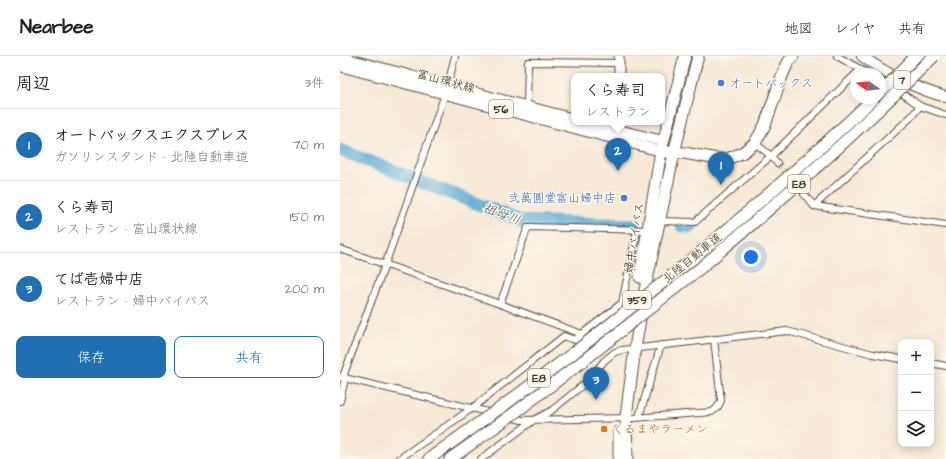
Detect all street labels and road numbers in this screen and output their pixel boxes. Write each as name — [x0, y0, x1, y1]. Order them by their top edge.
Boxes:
street label: 富山環状線 — [415, 66, 477, 97]
road number: 7 — [894, 71, 910, 89]
road number: 56 — [489, 100, 513, 118]
road number: E8 — [788, 175, 810, 193]
street label: 婦中バイパス — [620, 201, 649, 275]
street label: 北陸自動車道 — [659, 229, 726, 288]
road number: 359 — [623, 291, 651, 309]
road number: E8 — [528, 369, 550, 387]

